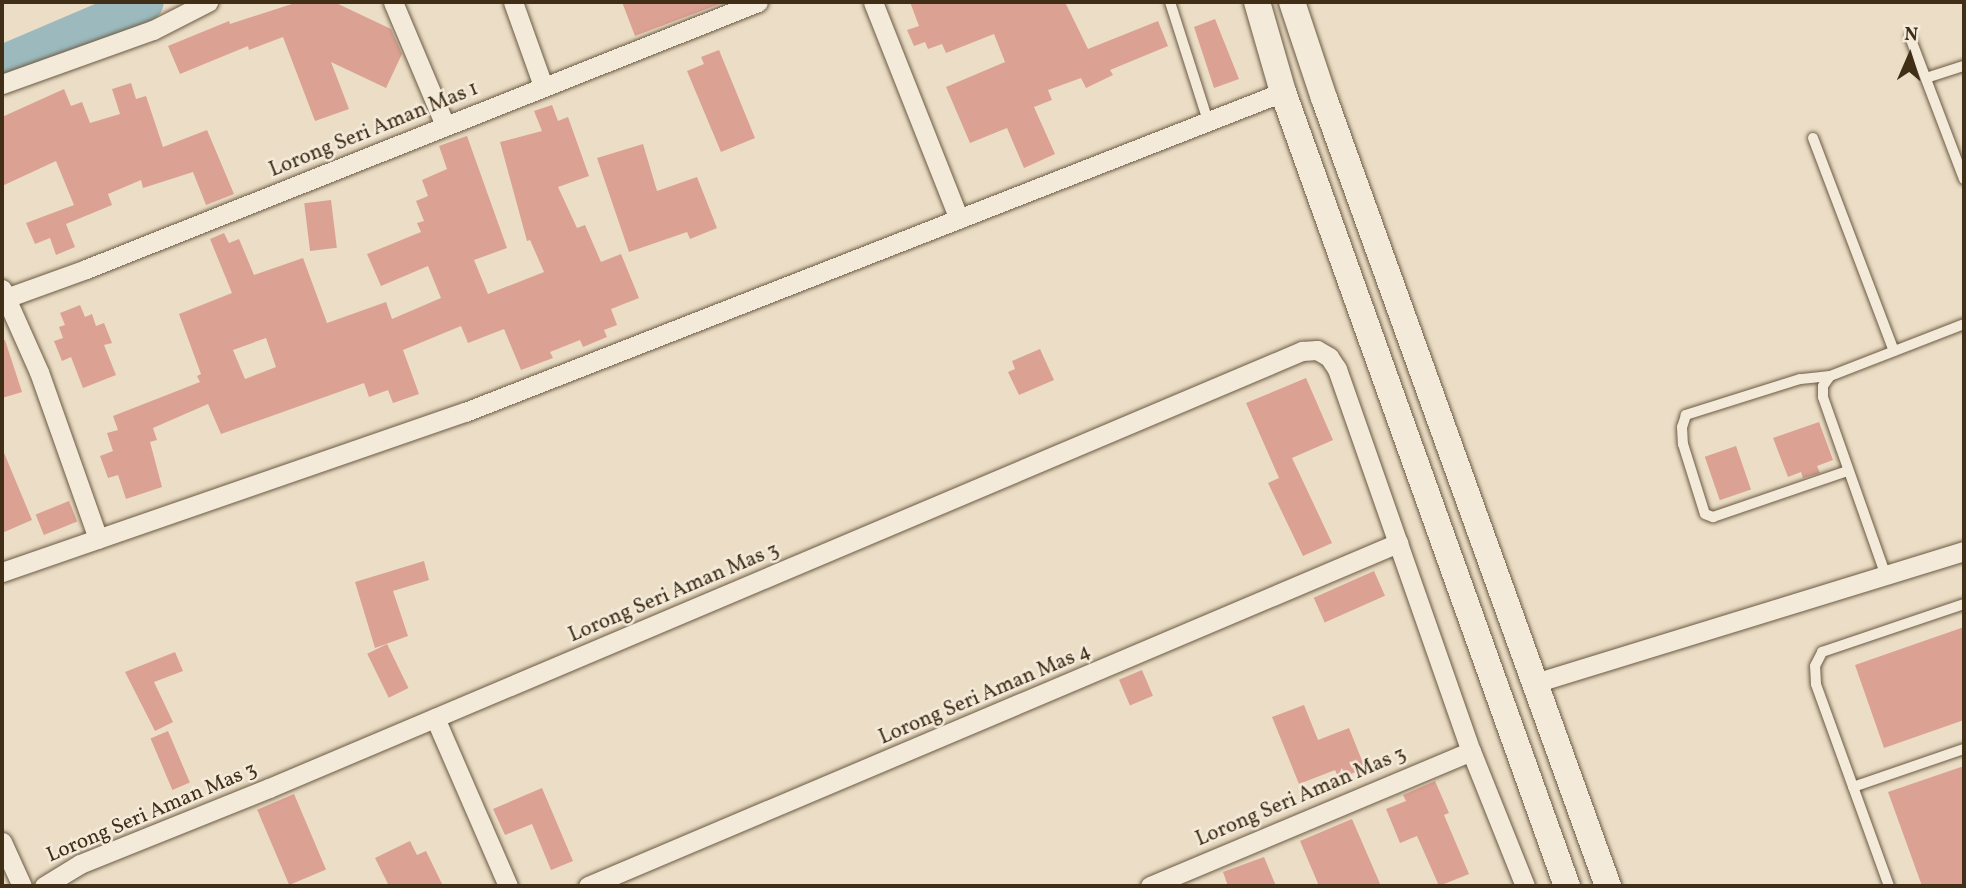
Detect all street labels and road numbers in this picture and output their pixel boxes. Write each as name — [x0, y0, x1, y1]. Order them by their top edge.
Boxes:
street label: Lorong Seri Aman Mas 1 — [266, 77, 482, 183]
street label: Lorong Seri Aman Mas 3 — [565, 537, 783, 649]
street label: Lorong Seri Aman Mas 4 — [875, 639, 1095, 751]
street label: Lorong Seri Aman Mas 3 — [1192, 741, 1410, 853]
street label: Lorong Seri Aman Mas 3 — [43, 757, 261, 869]

